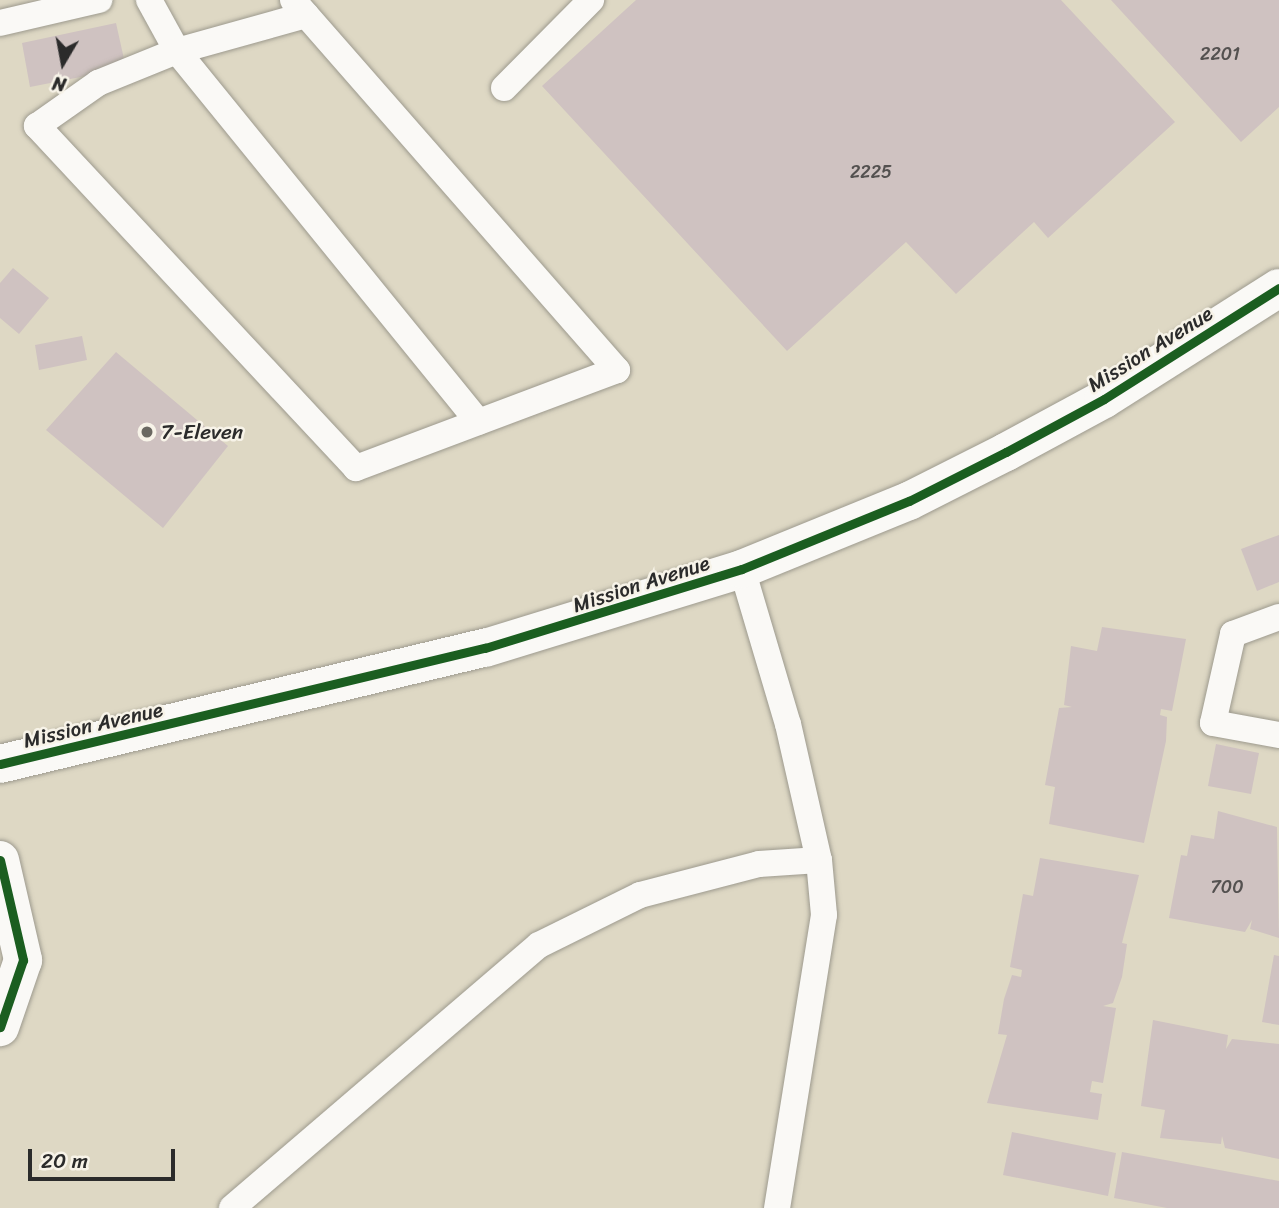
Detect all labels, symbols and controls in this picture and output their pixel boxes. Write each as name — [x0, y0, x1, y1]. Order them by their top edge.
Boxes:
north arrow — [28, 28, 98, 98]
house number: 2201 — [1200, 43, 1240, 65]
text: N — [50, 67, 69, 102]
house number: 2225 — [850, 161, 892, 183]
street label: Mission Avenue — [1083, 301, 1217, 397]
place label: 7-Eleven — [161, 419, 243, 445]
marker: 7-Eleven — [139, 424, 155, 440]
street label: Mission Avenue — [569, 550, 713, 618]
street label: Mission Avenue — [21, 697, 165, 753]
house number: 700 — [1210, 876, 1244, 898]
scale bar — [32, 1134, 178, 1178]
text: 20 m — [41, 1142, 88, 1180]

